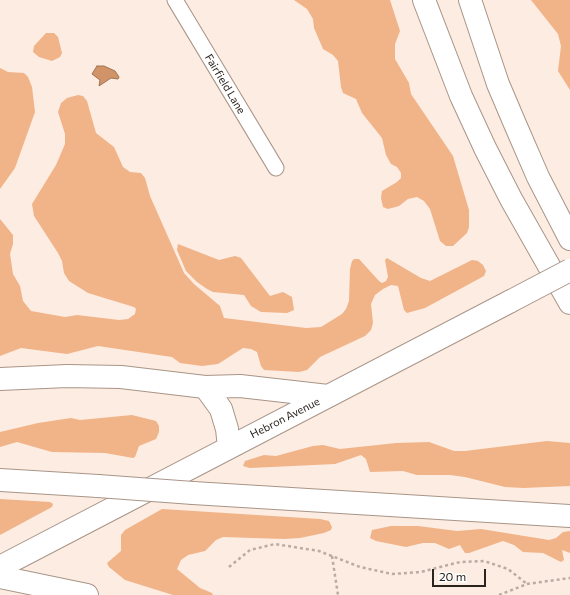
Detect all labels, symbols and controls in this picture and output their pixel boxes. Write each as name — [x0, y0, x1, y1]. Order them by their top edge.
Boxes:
street label: Fairfield Lane — [202, 52, 248, 116]
street label: Hebron Avenue — [248, 395, 322, 441]
scale bar — [434, 561, 488, 587]
text: 20 m — [439, 569, 466, 583]

